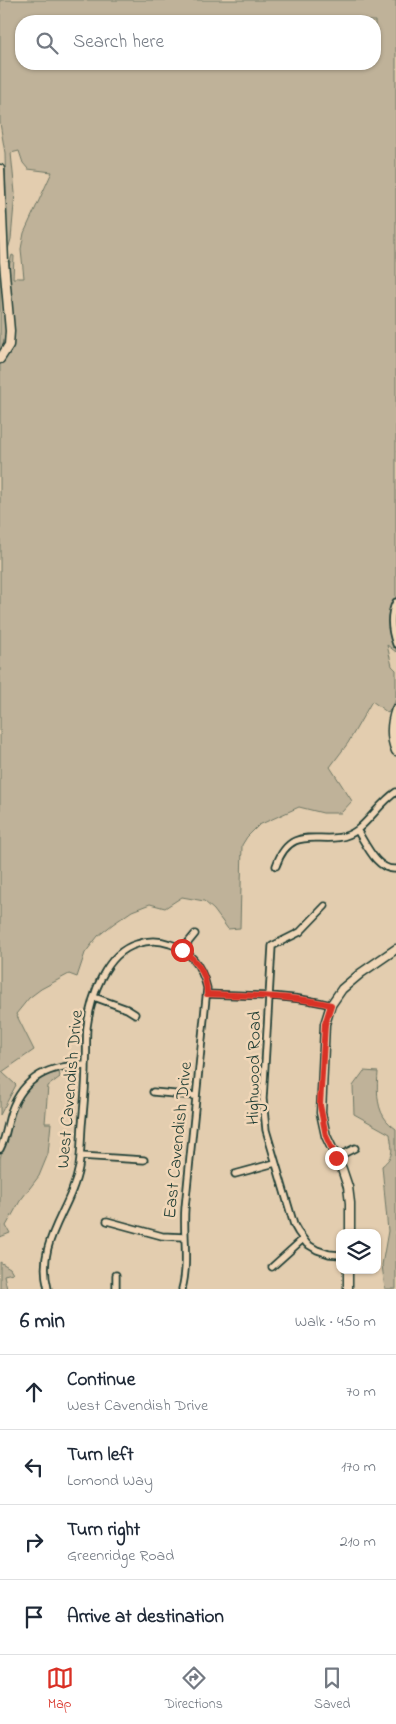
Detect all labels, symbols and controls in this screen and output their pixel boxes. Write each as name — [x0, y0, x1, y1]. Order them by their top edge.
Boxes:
search box — [15, 15, 381, 70]
icon: search — [33, 29, 61, 57]
text: Search here — [73, 29, 164, 56]
route start — [171, 939, 194, 962]
street label: West Cavendish Drive — [51, 1008, 91, 1169]
street label: Highwood Road — [241, 1011, 270, 1125]
street label: East Cavendish Drive — [158, 1060, 200, 1220]
route end — [325, 1147, 348, 1170]
map controls — [336, 1229, 381, 1274]
button: layers — [336, 1229, 381, 1274]
text: 6 min — [20, 1307, 65, 1337]
text: Walk · 450 m — [295, 1310, 376, 1334]
text: Continue — [67, 1367, 135, 1394]
icon: ahead — [20, 1378, 48, 1406]
text: 70 m — [346, 1380, 376, 1404]
text: West Cavendish Drive — [67, 1394, 208, 1418]
text: Turn left — [67, 1442, 134, 1469]
icon: left — [20, 1453, 48, 1481]
text: 170 m — [341, 1455, 376, 1479]
text: Lomond Way — [67, 1469, 153, 1493]
text: Turn right — [67, 1517, 140, 1544]
icon: right — [20, 1528, 48, 1556]
text: 210 m — [340, 1530, 376, 1554]
text: Greenridge Road — [67, 1544, 174, 1568]
icon: arrive — [20, 1603, 48, 1631]
text: Arrive at destination — [67, 1604, 224, 1631]
tab: Map — [46, 1664, 74, 1715]
tab: Directions — [165, 1664, 223, 1715]
tab: Saved — [314, 1664, 350, 1715]

